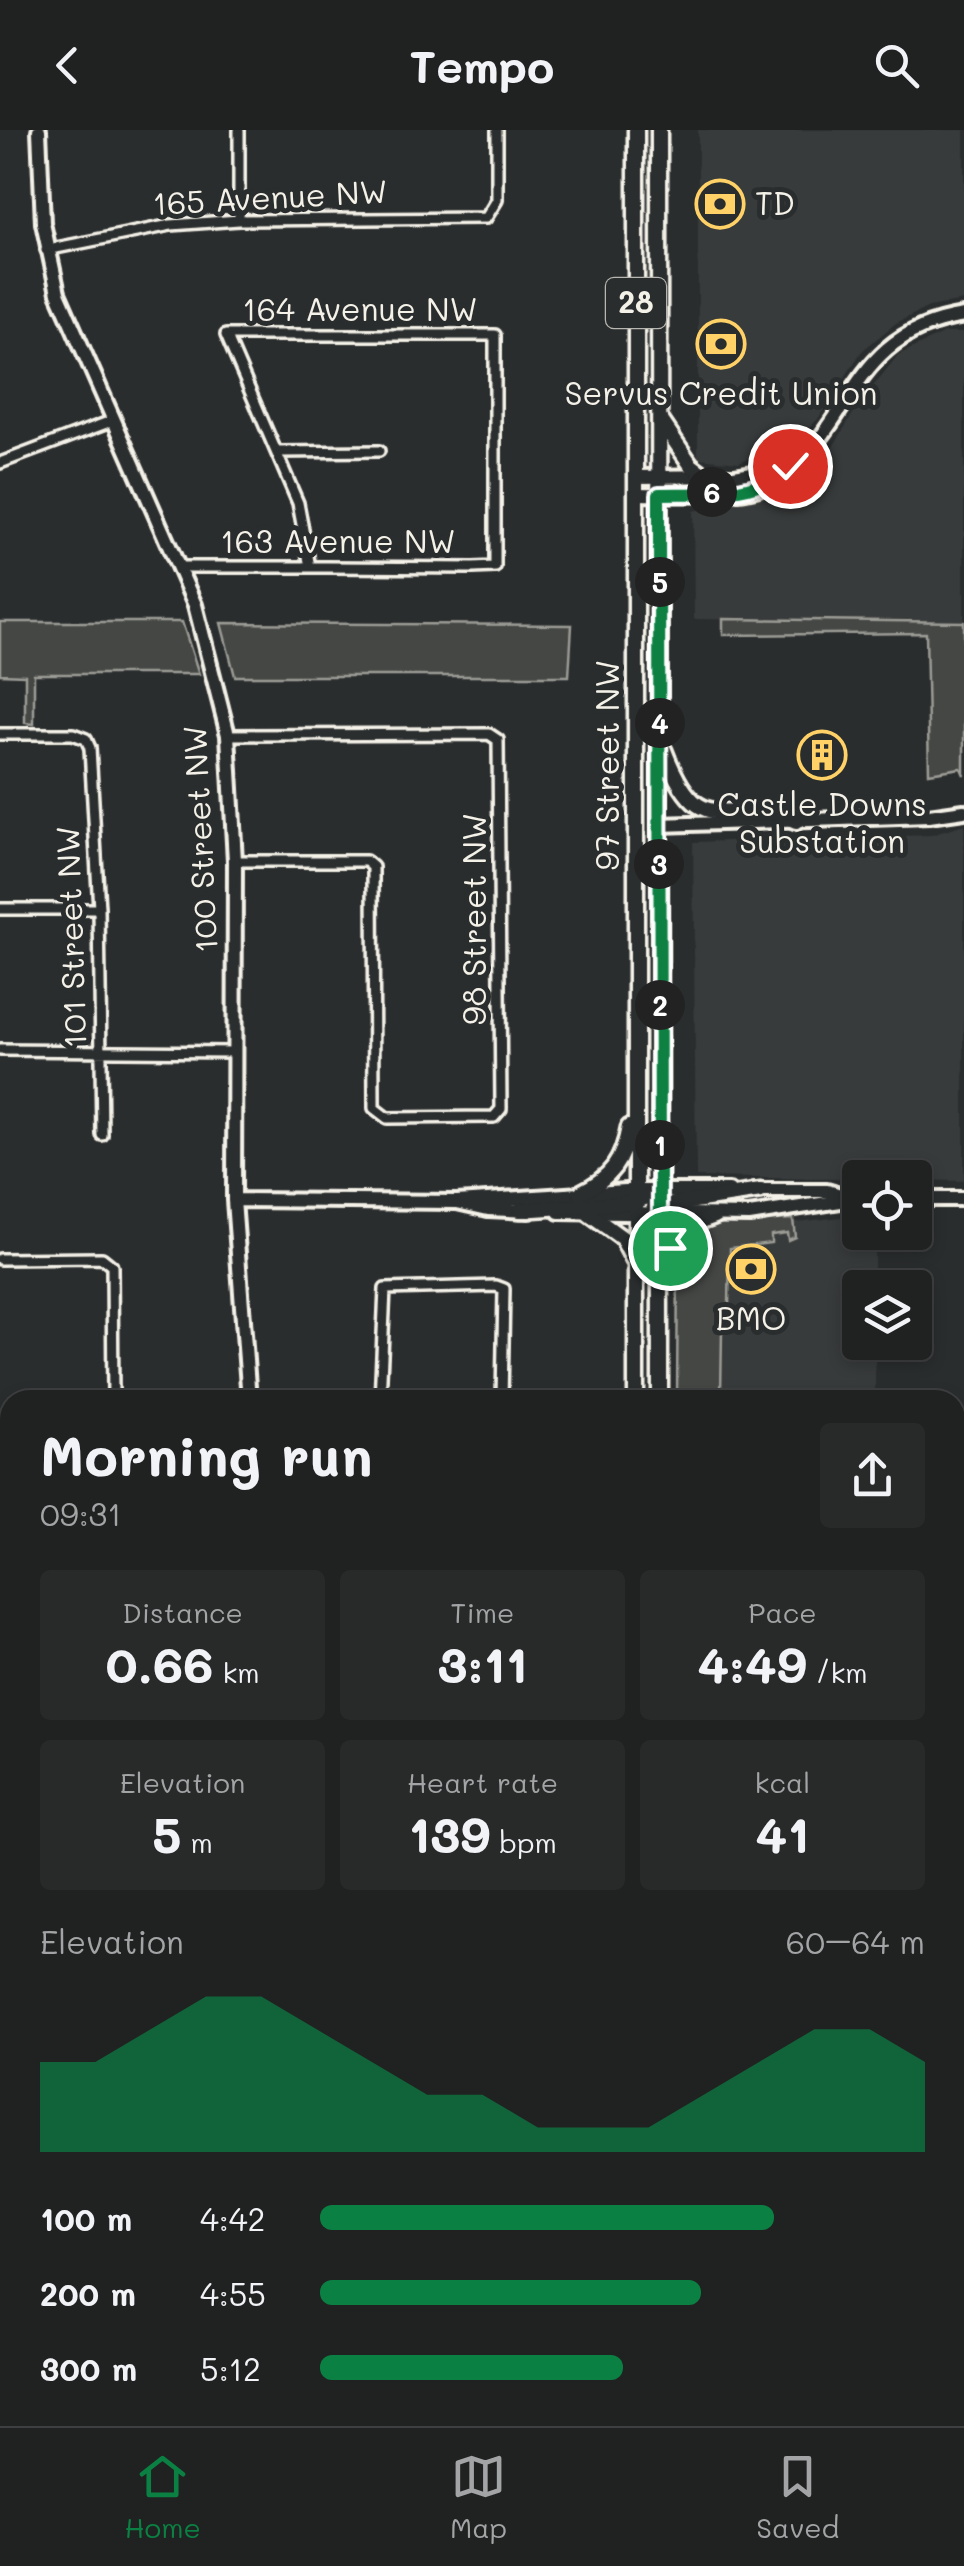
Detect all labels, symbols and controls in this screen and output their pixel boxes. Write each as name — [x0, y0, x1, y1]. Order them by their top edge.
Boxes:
text: Tempo — [410, 36, 554, 94]
icon: back — [40, 38, 95, 93]
icon: search — [869, 38, 924, 93]
street label: 165 Avenue NW — [151, 169, 388, 223]
bank icon: TD — [694, 178, 746, 230]
place label: TD — [755, 181, 795, 223]
road number: 28 — [606, 278, 666, 328]
street label: 164 Avenue NW — [242, 287, 478, 329]
bank icon: Servus Credit Union — [695, 318, 747, 370]
place label: Servus Credit Union — [565, 371, 877, 413]
pin — [748, 424, 833, 509]
icon: check — [763, 439, 818, 494]
pin: 6 — [687, 467, 737, 517]
text: 6 — [704, 474, 720, 510]
street label: 163 Avenue NW — [220, 519, 456, 561]
pin: 5 — [635, 557, 685, 607]
text: 5 — [652, 564, 668, 600]
street label: 97 Street NW — [585, 660, 627, 870]
pin: 4 — [635, 698, 685, 748]
text: 4 — [651, 705, 669, 741]
street label: 100 Street NW — [172, 724, 226, 954]
building icon: Castle Downs Substation — [796, 729, 848, 781]
place label: Castle Downs Substation — [717, 782, 927, 861]
street label: 98 Street NW — [452, 813, 494, 1025]
street label: 101 Street NW — [45, 825, 95, 1049]
pin: 3 — [634, 839, 684, 889]
text: 3 — [651, 846, 667, 882]
pin: 2 — [635, 980, 685, 1030]
text: 2 — [652, 987, 668, 1023]
pin: 1 — [635, 1120, 685, 1170]
text: 1 — [654, 1127, 666, 1163]
map controls — [842, 1160, 932, 1360]
button: locate — [842, 1160, 932, 1250]
pin — [628, 1206, 713, 1291]
icon: arrive — [643, 1221, 698, 1276]
bank icon: BMO — [725, 1243, 777, 1295]
button: layers — [842, 1270, 932, 1360]
place label: BMO — [716, 1296, 786, 1338]
text: Morning run — [40, 1418, 373, 1490]
button: share — [820, 1423, 925, 1528]
text: 09:31 — [40, 1492, 122, 1534]
text: Distance — [122, 1594, 243, 1630]
text: Time — [451, 1594, 514, 1630]
text: Pace — [748, 1594, 817, 1630]
text: 0.66 — [105, 1630, 213, 1696]
text: 3:11 — [437, 1630, 528, 1696]
text: 4:49 — [697, 1630, 807, 1696]
text: km — [213, 1654, 260, 1690]
text: /km — [807, 1654, 868, 1690]
text: Elevation — [120, 1764, 245, 1800]
text: Heart rate — [407, 1764, 558, 1800]
text: kcal — [755, 1764, 810, 1800]
text: 5 — [152, 1800, 181, 1866]
text: 139 — [408, 1800, 490, 1866]
text: 41 — [756, 1800, 809, 1866]
text: m — [181, 1824, 213, 1860]
text: bpm — [490, 1824, 557, 1860]
text: Elevation — [40, 1920, 184, 1962]
text: 60–64 m — [786, 1920, 925, 1962]
text: 100 m — [40, 2197, 132, 2239]
text: 4:42 — [200, 2197, 265, 2239]
text: 200 m — [40, 2272, 136, 2314]
text: 4:55 — [200, 2272, 266, 2314]
text: 300 m — [40, 2347, 137, 2389]
text: 5:12 — [200, 2347, 261, 2389]
tab: Home — [125, 2449, 201, 2545]
tab: Map — [450, 2449, 507, 2545]
tab: Saved — [756, 2449, 839, 2545]

